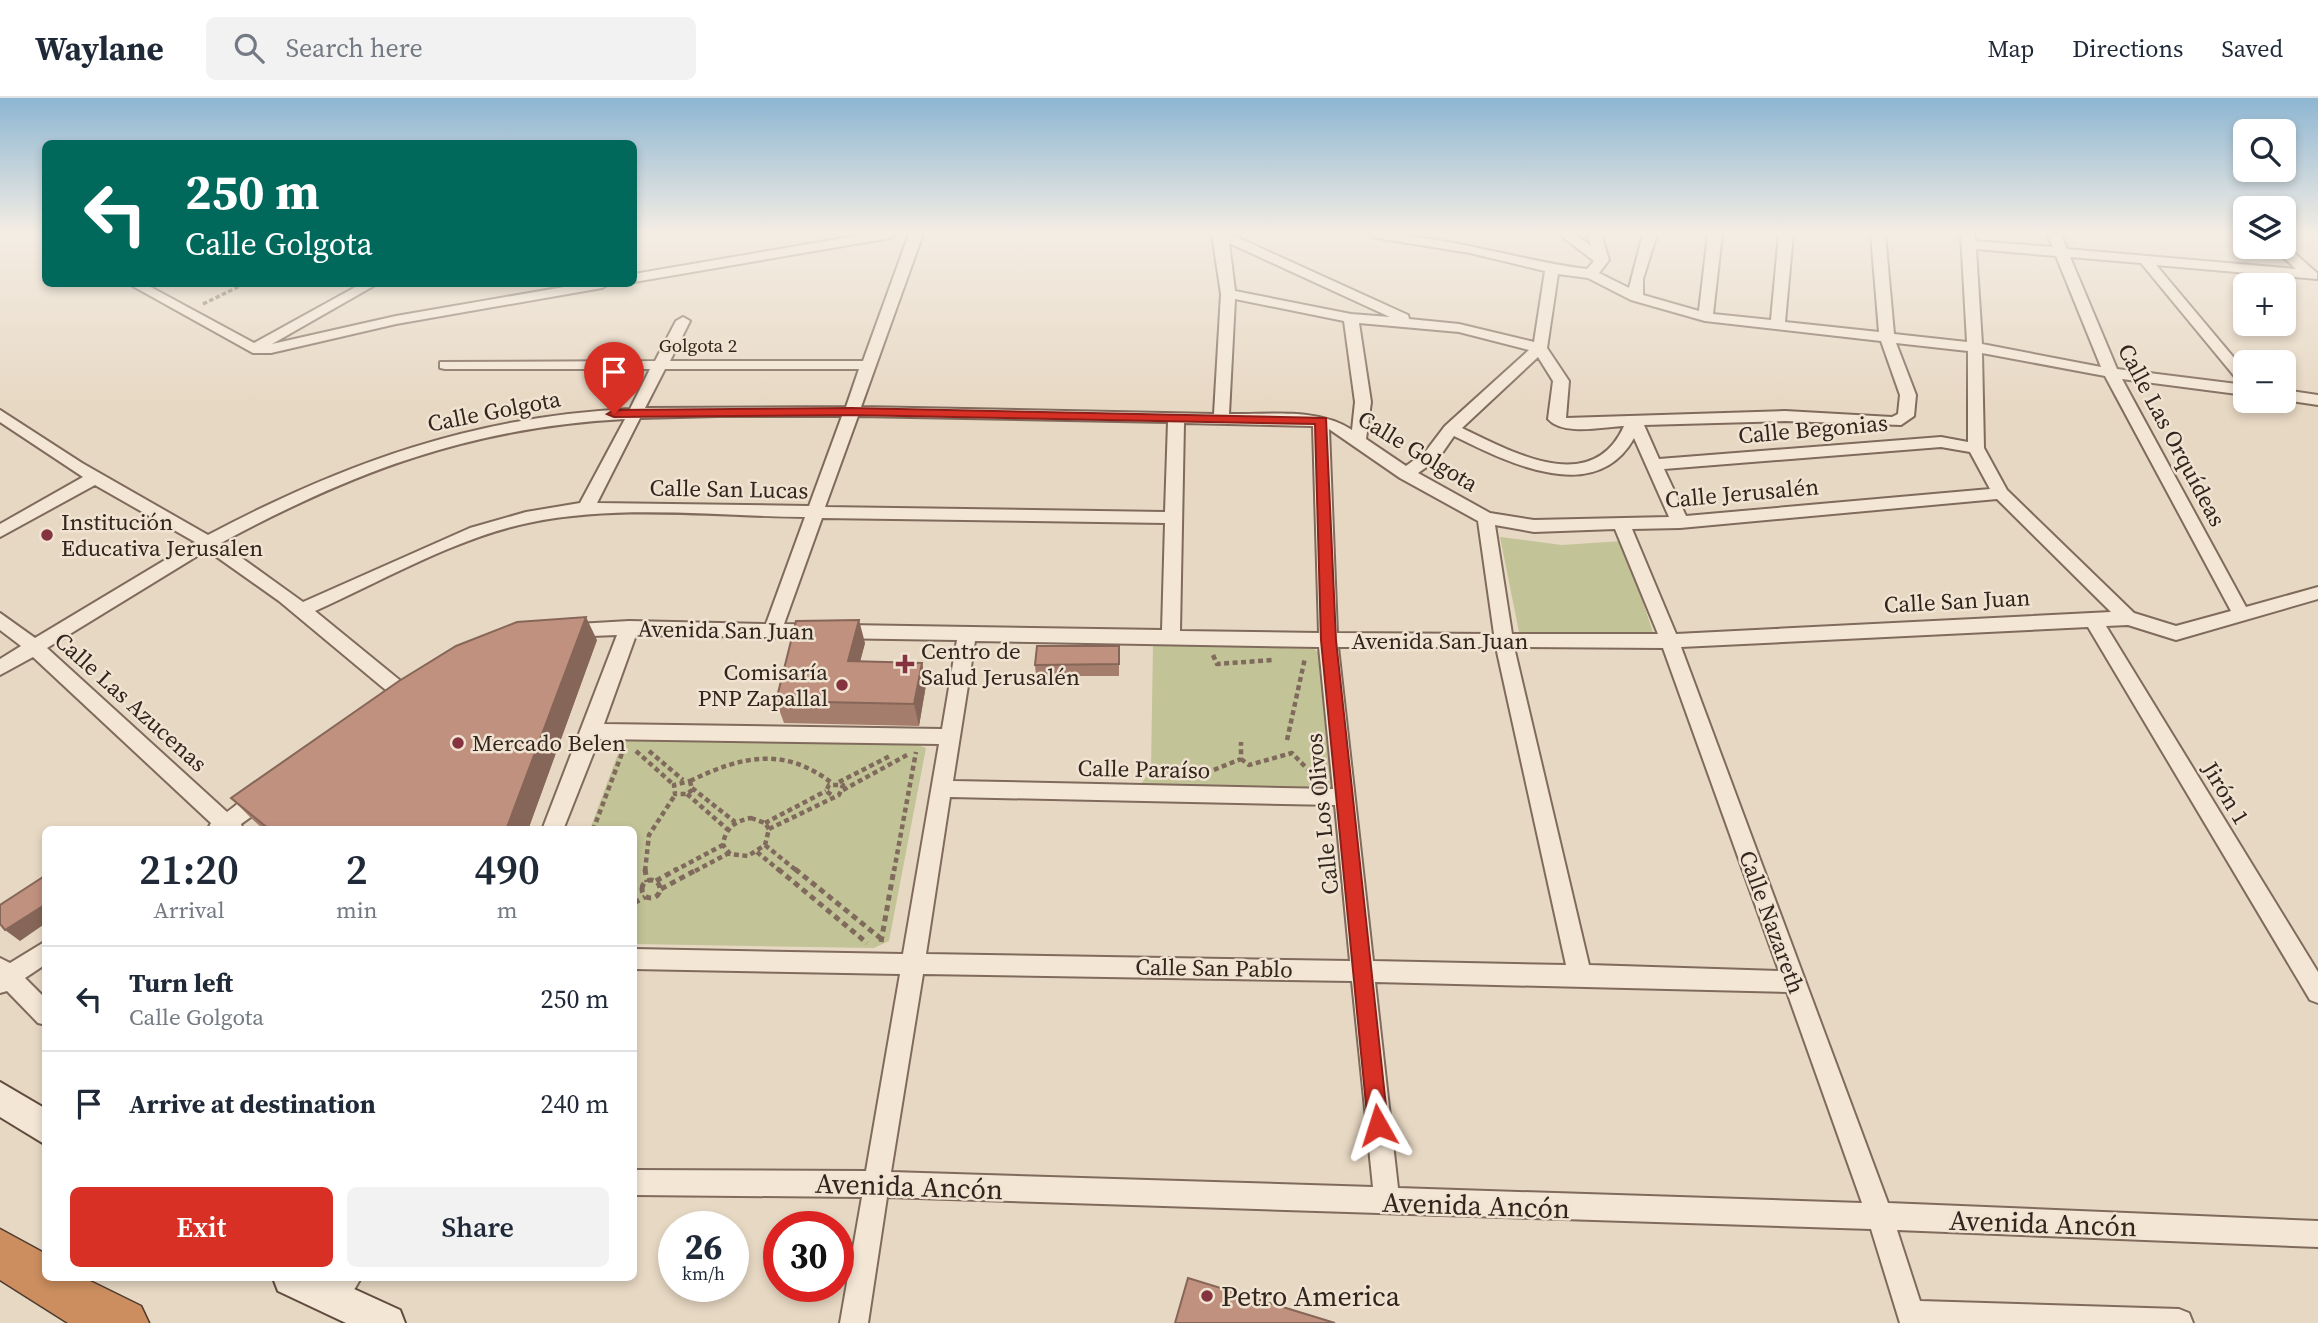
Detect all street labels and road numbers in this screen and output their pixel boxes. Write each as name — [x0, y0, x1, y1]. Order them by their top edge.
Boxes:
street label: Golgota 2 — [659, 332, 737, 358]
street label: Calle Las Orquídeas — [2110, 338, 2234, 532]
street label: Calle Golgota — [425, 382, 564, 440]
street label: Calle Golgota — [1352, 403, 1484, 500]
street label: Calle Begonias — [1737, 407, 1889, 451]
street label: Calle Jerusalén — [1664, 470, 1820, 516]
street label: Calle San Lucas — [649, 472, 809, 506]
street label: Calle San Juan — [1883, 581, 2031, 621]
street label: Avenida San Juan — [637, 612, 815, 648]
street label: Calle Las Azucenas — [48, 625, 214, 779]
street label: Avenida San Juan — [1352, 625, 1529, 657]
street label: Calle Los Olivos — [1298, 732, 1346, 896]
street label: Calle Paraíso — [1077, 752, 1211, 786]
street label: Jirón 1 — [2194, 755, 2257, 830]
street label: Calle Nazareth — [1731, 846, 1813, 998]
street label: Calle San Pablo — [1135, 951, 1293, 985]
street label: Avenida Ancón — [814, 1164, 1004, 1208]
street label: Avenida Ancón — [1381, 1183, 1571, 1227]
street label: Avenida Ancón — [1948, 1201, 2138, 1245]

